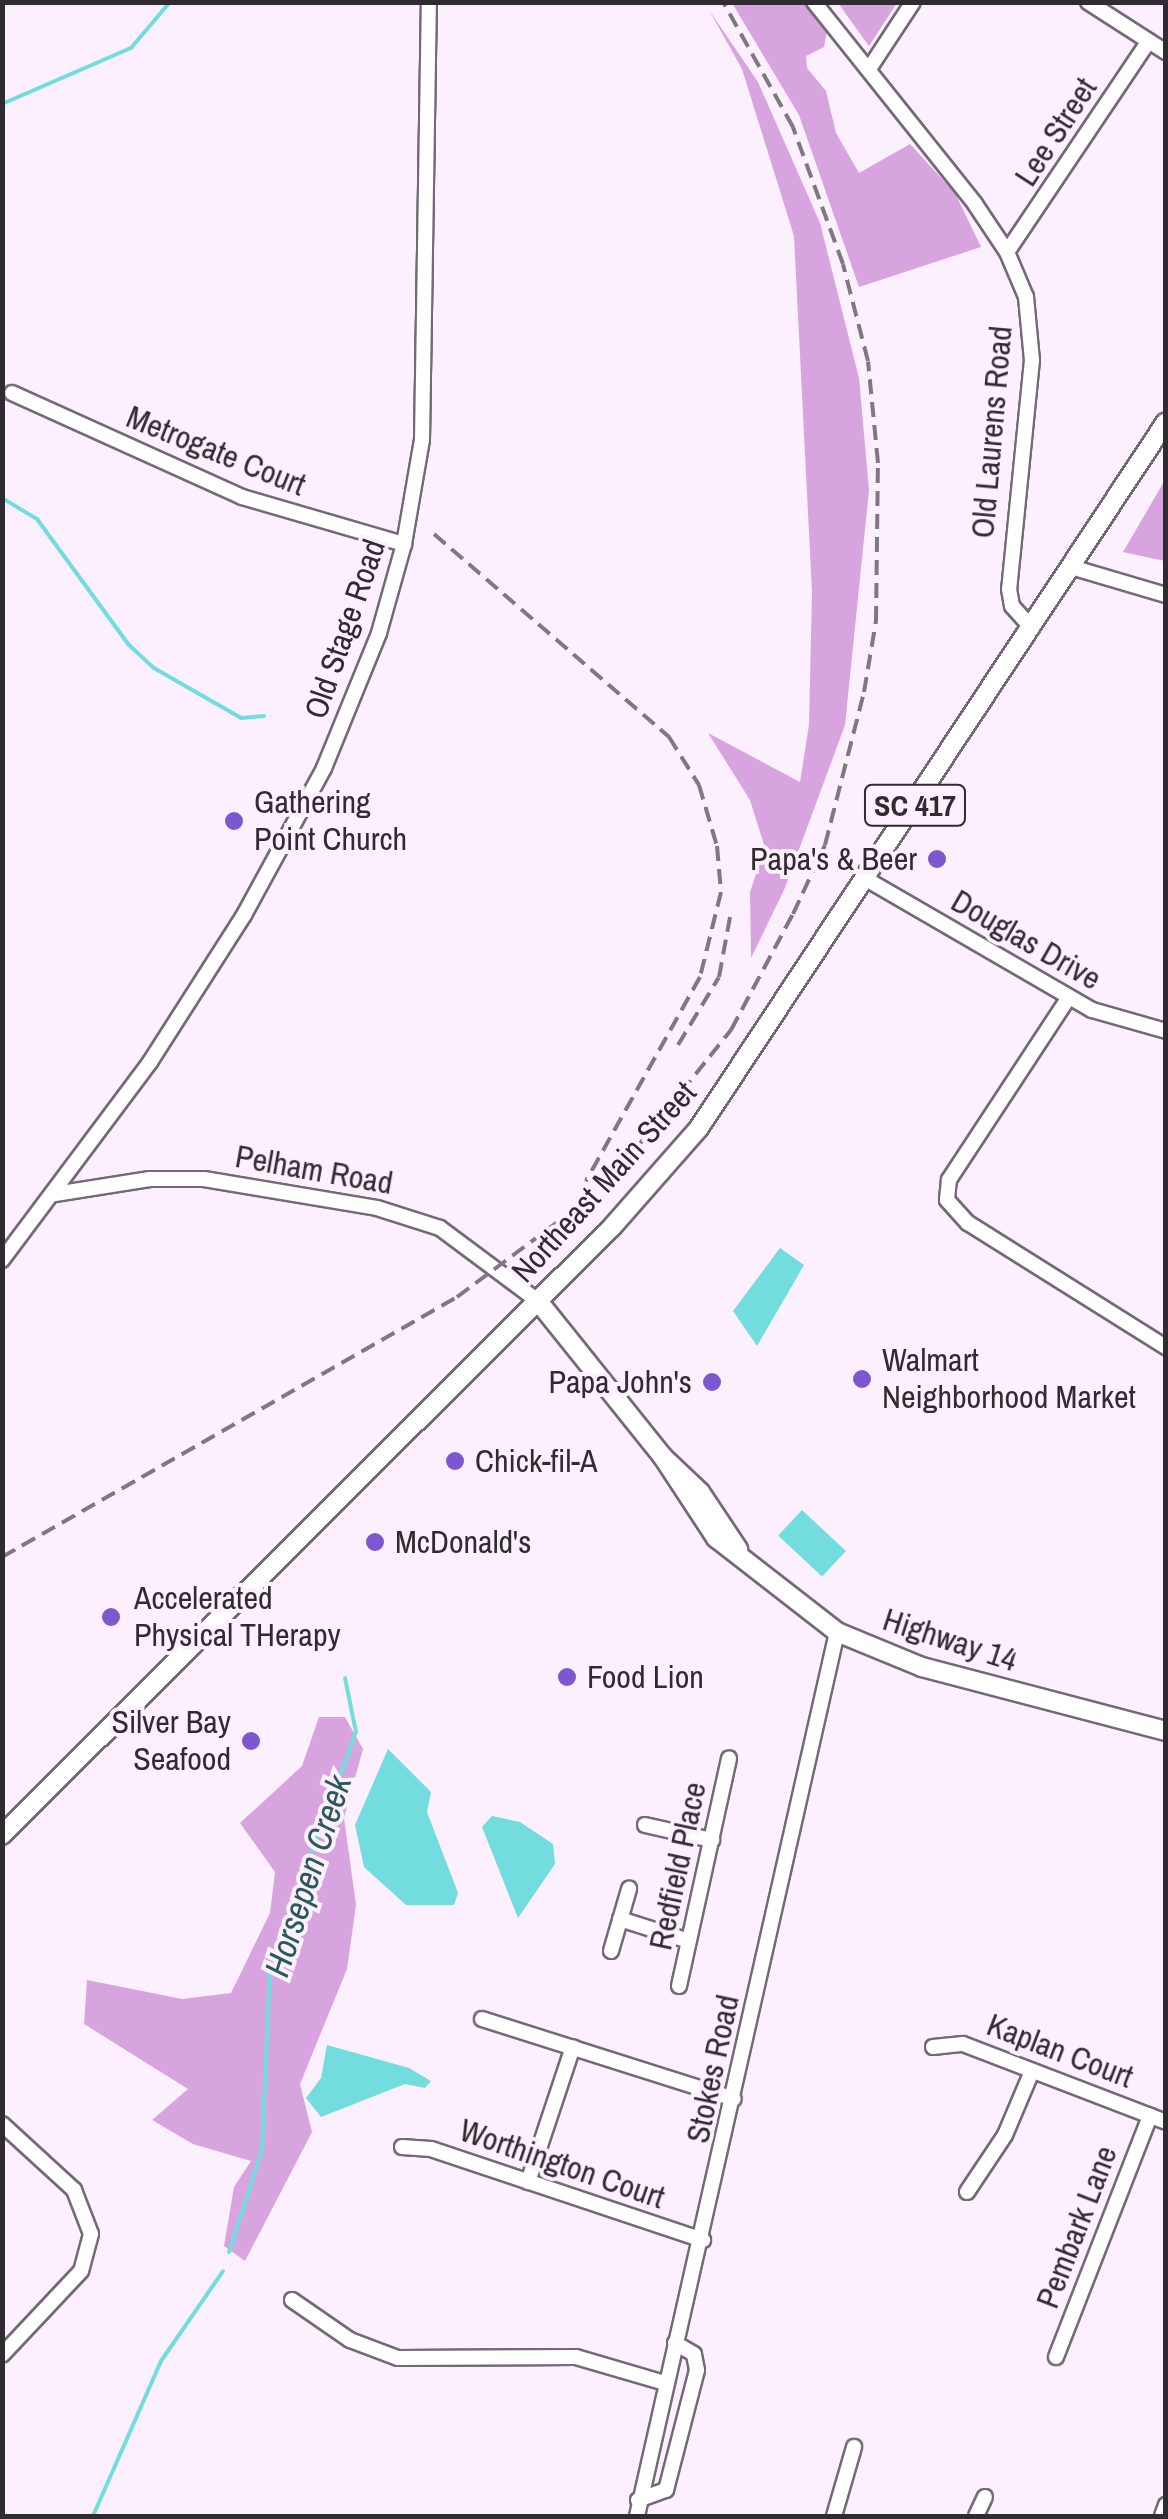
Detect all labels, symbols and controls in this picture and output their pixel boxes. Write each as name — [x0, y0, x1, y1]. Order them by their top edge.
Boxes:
street label: Lee Street — [1007, 71, 1105, 193]
street label: Old Laurens Road — [964, 324, 1020, 540]
street label: Metrogate Court — [121, 398, 311, 504]
street label: Old Stage Road — [296, 534, 394, 724]
road number: SC 417 — [862, 780, 968, 830]
place label: Gathering Point Church — [254, 784, 407, 859]
marker: Gathering Point Church — [223, 810, 245, 832]
place label: Papa's & Beer — [750, 840, 917, 878]
marker: Papa's & Beer — [926, 848, 948, 870]
street label: Douglas Drive — [944, 882, 1108, 998]
street label: Northeast Main Street — [504, 1074, 704, 1290]
street label: Pelham Road — [232, 1137, 396, 1203]
place label: Walmart Neighborhood Market — [882, 1342, 1136, 1417]
place label: Papa John's — [548, 1363, 692, 1401]
marker: Walmart Neighborhood Market — [851, 1368, 873, 1390]
marker: Papa John's — [701, 1371, 723, 1393]
place label: Chick-fil-A — [475, 1442, 597, 1480]
marker: Chick-fil-A — [444, 1450, 466, 1472]
place label: McDonald's — [395, 1523, 531, 1561]
marker: McDonald's — [364, 1531, 386, 1553]
place label: Accelerated Physical THerapy — [134, 1580, 341, 1655]
street label: Highway 14 — [878, 1600, 1022, 1680]
marker: Accelerated Physical THerapy — [98, 1604, 124, 1630]
place label: Food Lion — [587, 1658, 704, 1696]
marker: Food Lion — [556, 1666, 578, 1688]
place label: Silver Bay Seafood — [111, 1704, 231, 1779]
marker: Silver Bay Seafood — [240, 1730, 262, 1752]
water label: Horsepen Creek — [256, 1770, 360, 1982]
street label: Redfield Place — [641, 1779, 715, 1953]
street label: Stokes Road — [679, 1992, 747, 2146]
street label: Kaplan Court — [982, 2006, 1138, 2096]
street label: Worthington Court — [455, 2111, 669, 2217]
street label: Pembark Lane — [1028, 2140, 1126, 2314]

